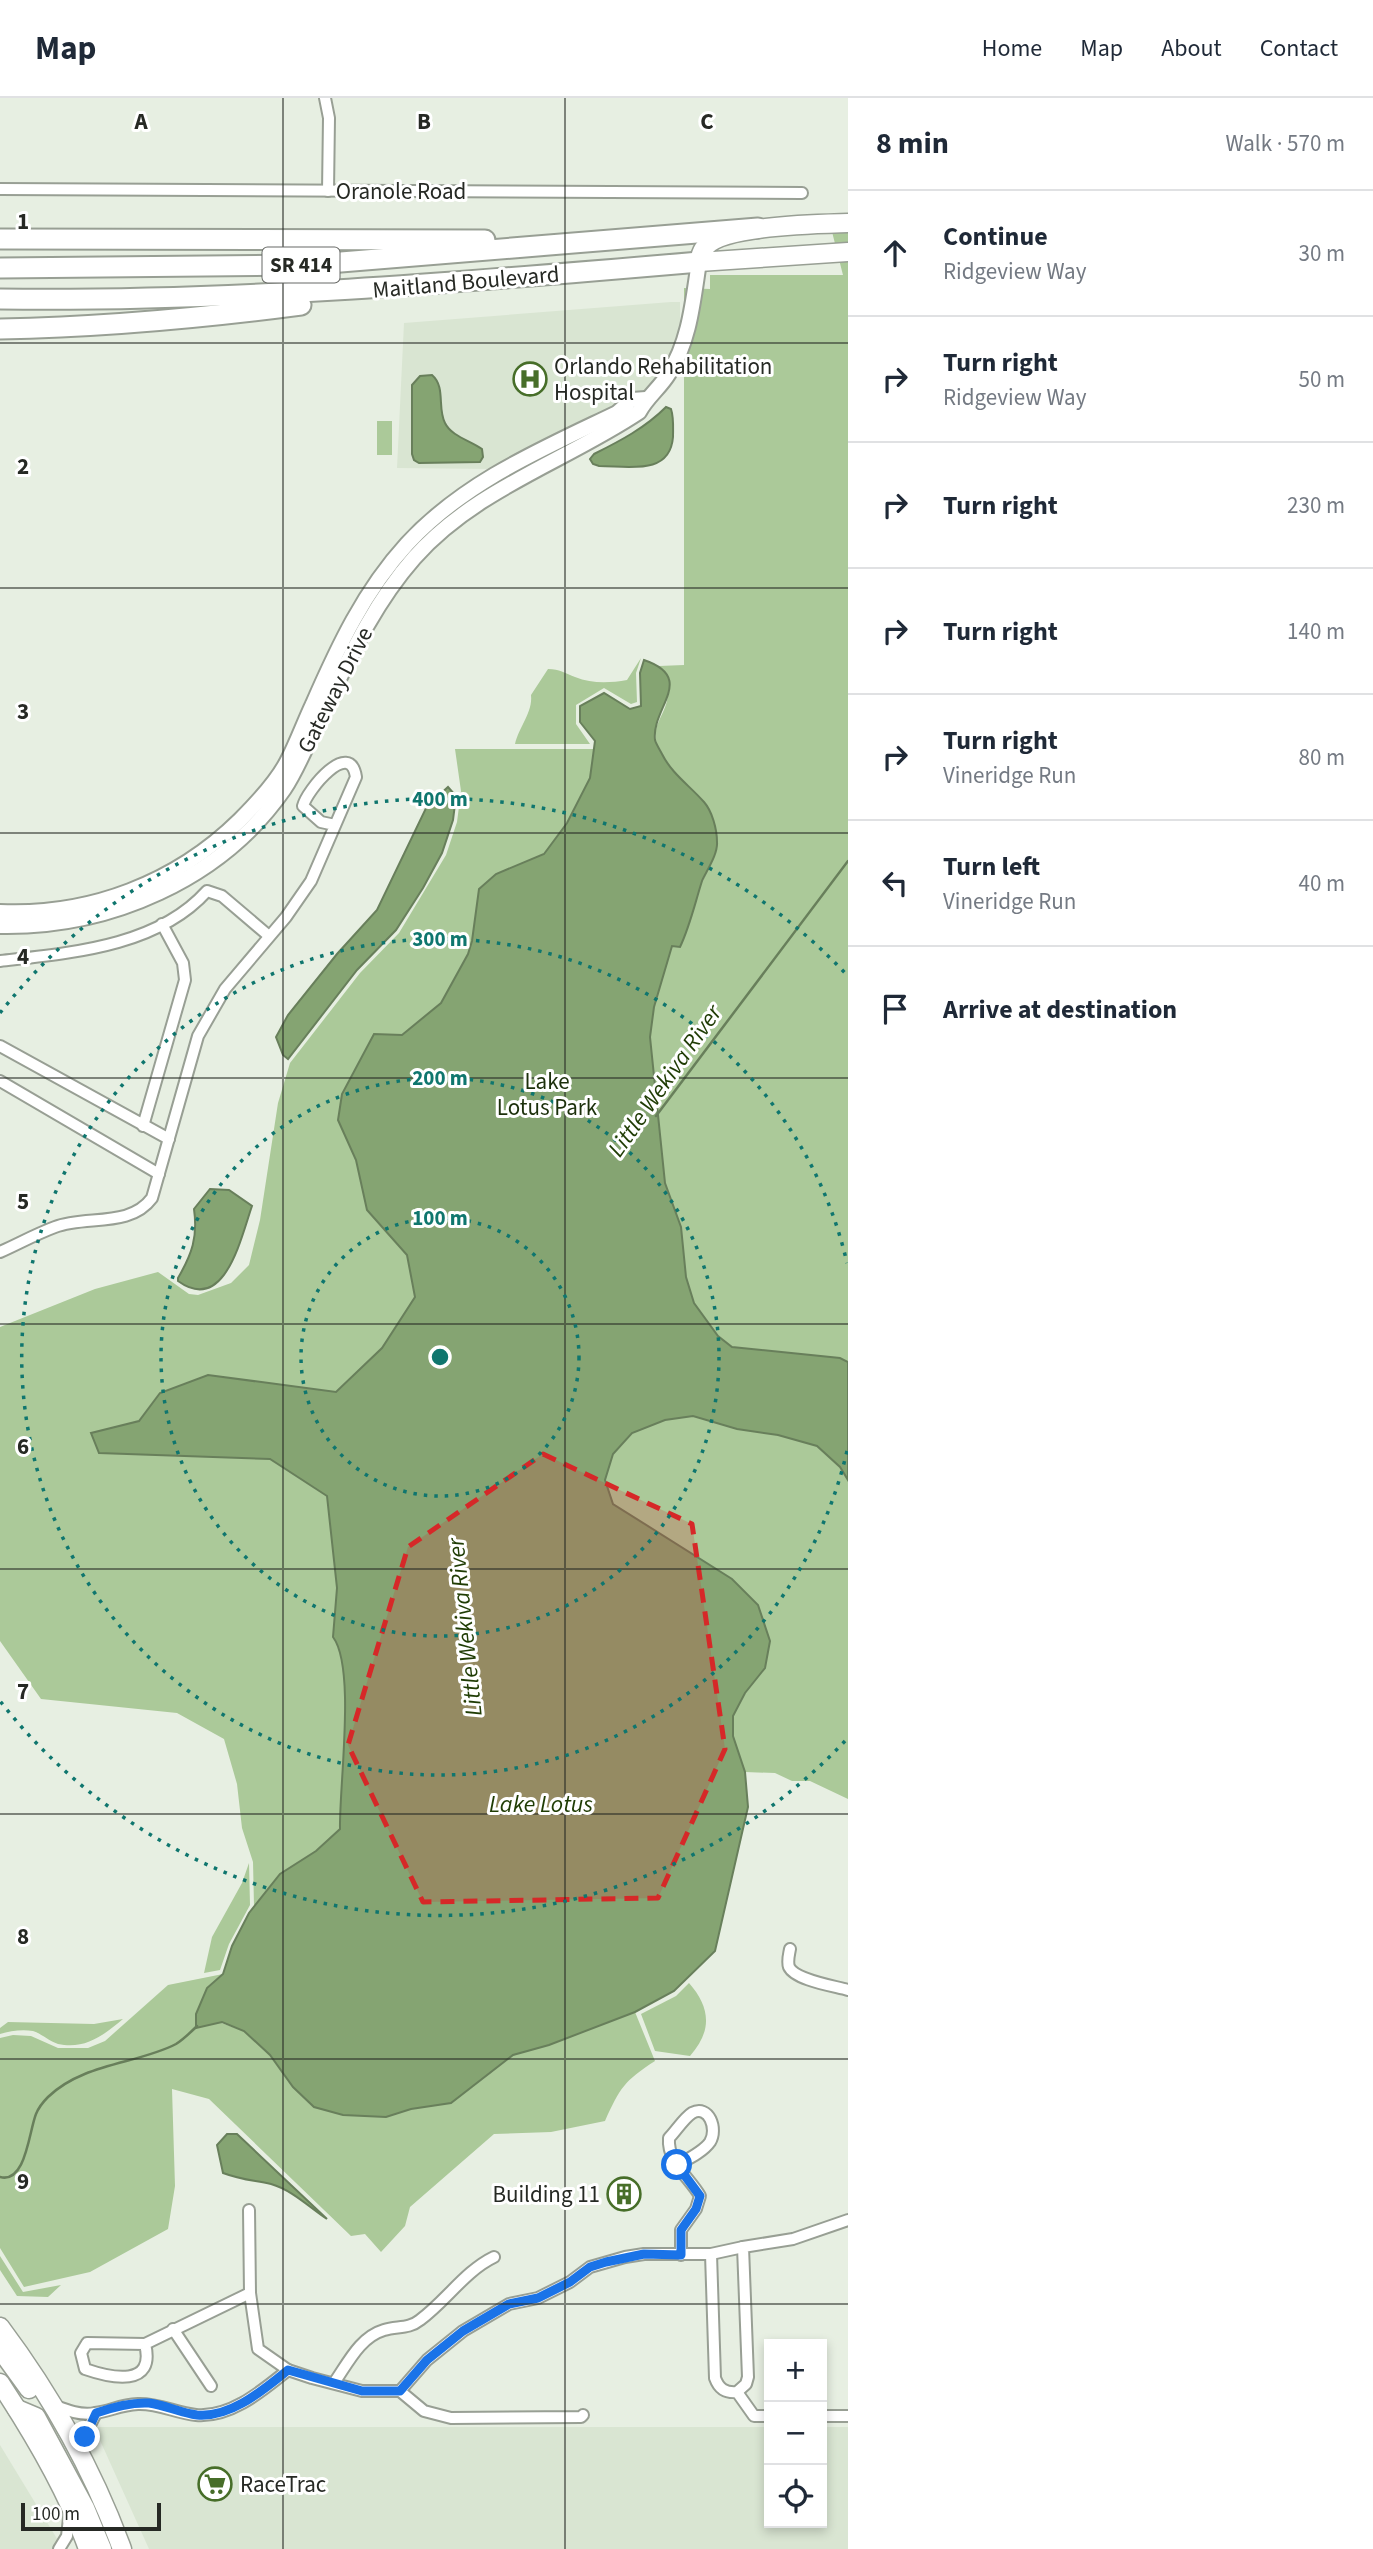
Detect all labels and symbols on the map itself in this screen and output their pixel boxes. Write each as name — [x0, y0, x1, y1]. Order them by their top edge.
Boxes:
text: A — [133, 105, 148, 138]
text: B — [417, 105, 431, 138]
text: C — [700, 105, 714, 138]
street label: Oranole Road — [336, 175, 466, 208]
text: 1 — [17, 205, 29, 238]
road number: SR 414 — [262, 248, 340, 282]
street label: Maitland Boulevard — [371, 257, 561, 307]
place label: Orlando Rehabilitation Hospital — [554, 350, 772, 409]
hospital icon: Orlando Rehabilitation Hospital — [511, 360, 549, 398]
text: 2 — [17, 450, 29, 483]
street label: Gateway Drive — [289, 621, 381, 759]
text: 3 — [17, 695, 29, 728]
text: 400 m — [412, 784, 468, 814]
text: 300 m — [412, 924, 468, 954]
text: 4 — [17, 940, 29, 973]
water label: Little Wekiva River — [599, 996, 732, 1164]
text: 200 m — [412, 1063, 468, 1093]
park label: Lake Lotus Park — [497, 1065, 598, 1124]
text: 5 — [17, 1185, 29, 1218]
text: 100 m — [412, 1203, 468, 1233]
centre of rings — [428, 1345, 452, 1369]
text: 6 — [17, 1430, 29, 1463]
water label: Little Wekiva River — [438, 1534, 492, 1718]
text: 7 — [17, 1675, 29, 1708]
water label: Lake Lotus — [489, 1787, 593, 1822]
text: 8 — [17, 1920, 29, 1953]
route start — [661, 2149, 692, 2180]
text: 9 — [17, 2165, 29, 2198]
building icon: Building 11 — [605, 2175, 643, 2213]
place label: Building 11 — [492, 2178, 600, 2211]
route end — [69, 2421, 100, 2452]
supermarket icon: RaceTrac — [196, 2465, 234, 2503]
place label: RaceTrac — [240, 2468, 326, 2501]
scale bar — [21, 2500, 161, 2532]

